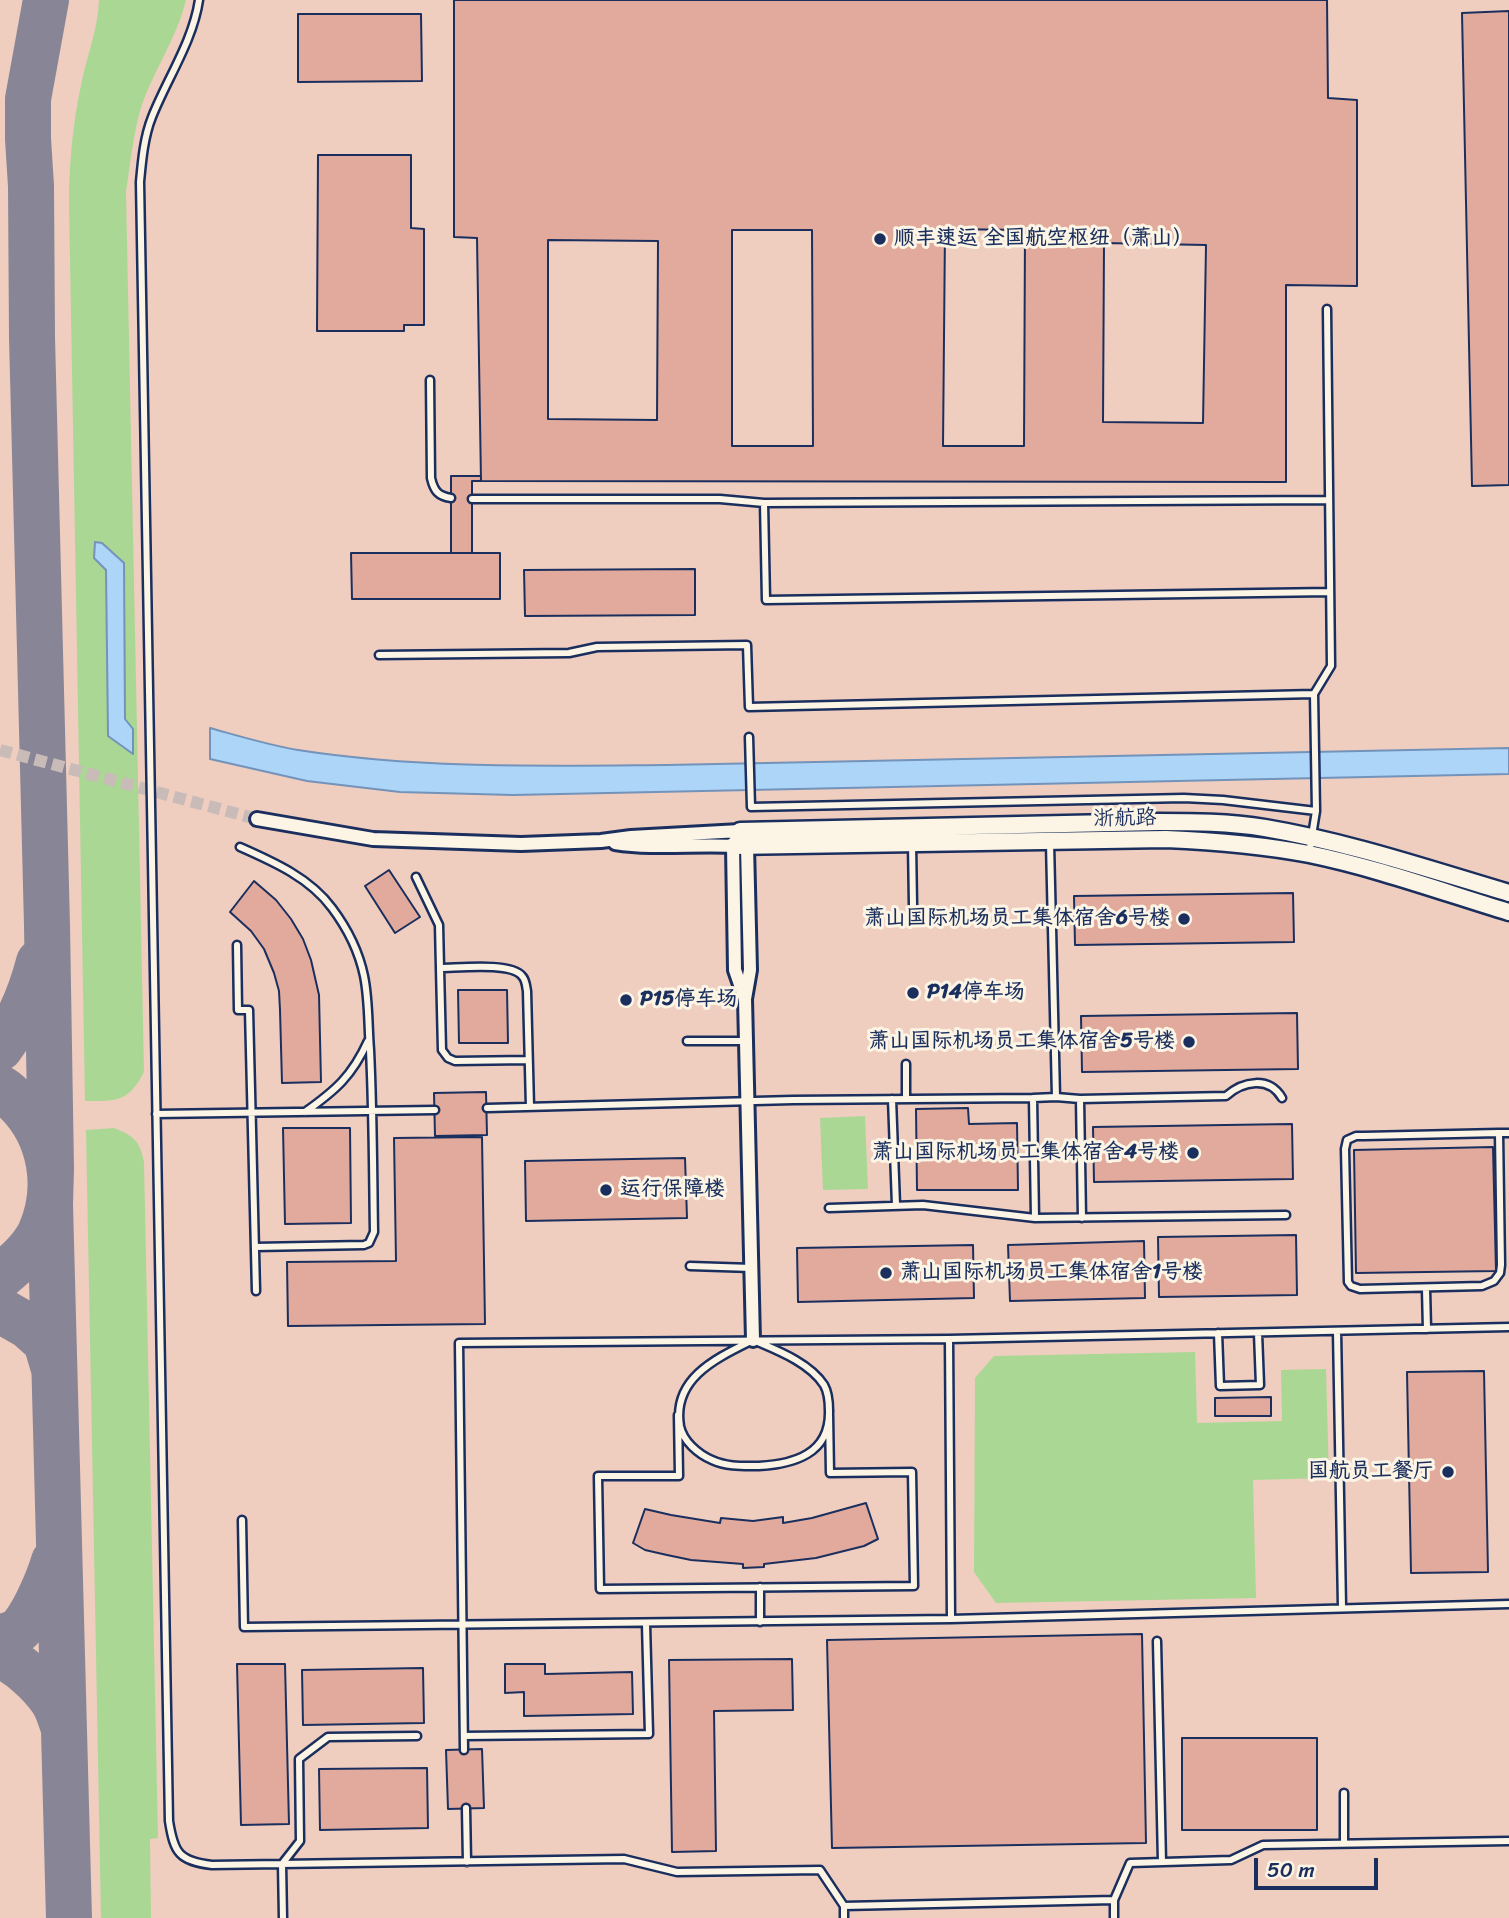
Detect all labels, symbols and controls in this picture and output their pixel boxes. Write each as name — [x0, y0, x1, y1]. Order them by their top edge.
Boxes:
place label: 顺丰速运 全国航空枢纽（萧山） — [894, 226, 1193, 252]
marker: 顺丰速运 全国航空枢纽（萧山） — [872, 231, 888, 247]
street label: 浙航路 — [1093, 806, 1157, 832]
place label: 萧山国际机场员工集体宿舍6号楼 — [864, 906, 1170, 932]
marker: 萧山国际机场员工集体宿舍6号楼 — [1176, 911, 1192, 927]
place label: P14停车场 — [927, 980, 1025, 1006]
marker: P14停车场 — [905, 985, 921, 1001]
place label: P15停车场 — [640, 987, 738, 1013]
marker: P15停车场 — [618, 992, 634, 1008]
place label: 萧山国际机场员工集体宿舍5号楼 — [868, 1029, 1175, 1055]
marker: 萧山国际机场员工集体宿舍5号楼 — [1181, 1034, 1197, 1050]
place label: 萧山国际机场员工集体宿舍4号楼 — [872, 1140, 1179, 1166]
marker: 萧山国际机场员工集体宿舍4号楼 — [1185, 1145, 1201, 1161]
place label: 运行保障楼 — [620, 1177, 725, 1203]
marker: 运行保障楼 — [598, 1182, 614, 1198]
place label: 萧山国际机场员工集体宿舍1号楼 — [900, 1260, 1203, 1286]
marker: 萧山国际机场员工集体宿舍1号楼 — [878, 1265, 894, 1281]
place label: 国航员工餐厅 — [1308, 1459, 1434, 1485]
marker: 国航员工餐厅 — [1440, 1464, 1456, 1480]
scale bar — [1257, 1844, 1381, 1888]
text: 50 m — [1267, 1851, 1315, 1889]

